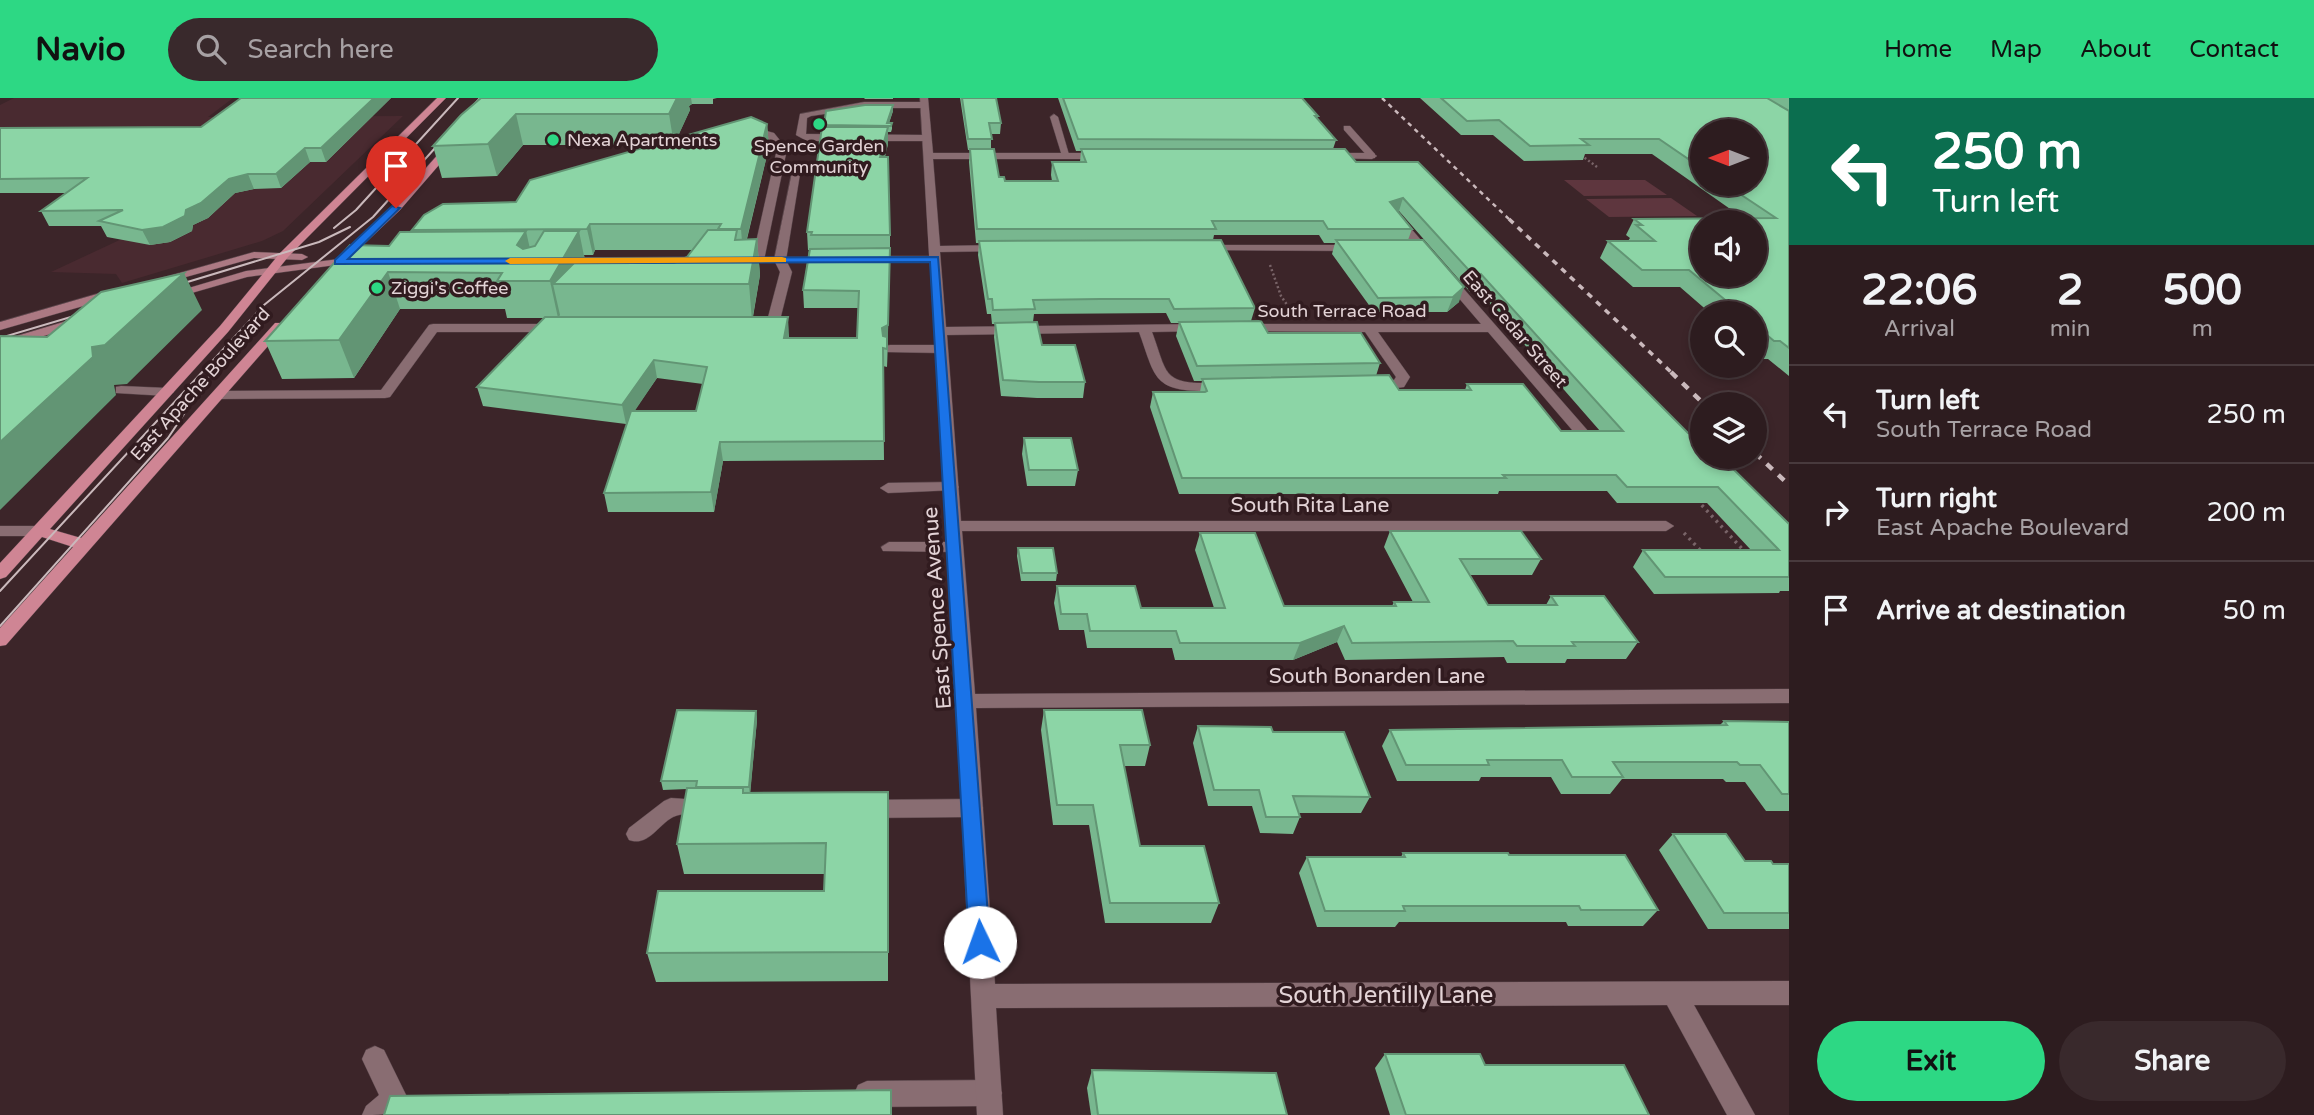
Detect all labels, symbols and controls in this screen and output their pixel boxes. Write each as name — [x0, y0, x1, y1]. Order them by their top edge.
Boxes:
search box — [168, 18, 658, 81]
text: Navio — [35, 30, 126, 69]
icon: search — [192, 30, 230, 68]
text: Search here — [248, 34, 394, 65]
text: Home — [1884, 35, 1952, 64]
text: Map — [1990, 35, 2042, 64]
text: About — [2080, 35, 2151, 64]
text: Contact — [2189, 35, 2279, 64]
marker: Spence Garden Community — [811, 116, 827, 132]
north arrow — [1690, 119, 1768, 196]
map controls — [1690, 119, 1767, 469]
text: 250 m — [1932, 123, 2082, 182]
icon: left — [1817, 126, 1908, 217]
place label: Nexa Apartments — [567, 129, 717, 151]
marker: Nexa Apartments — [545, 132, 561, 148]
place label: Spence Garden Community — [754, 135, 884, 178]
pin — [366, 136, 426, 208]
icon: arrive — [377, 147, 415, 185]
text: Turn left — [1932, 183, 2059, 221]
button: sound — [1690, 210, 1767, 287]
text: 22:06 — [1861, 265, 1978, 316]
text: 2 — [2057, 265, 2083, 316]
text: 500 — [2163, 265, 2242, 316]
street label: East Cedar Street — [1458, 266, 1572, 392]
place label: Ziggi's Coffee — [391, 277, 508, 299]
marker: Ziggi's Coffee — [369, 280, 385, 296]
street label: South Terrace Road — [1257, 300, 1427, 322]
button: search — [1690, 301, 1767, 378]
street label: East Apache Boulevard — [126, 303, 274, 465]
text: Arrival — [1884, 315, 1955, 343]
text: min — [2050, 315, 2091, 343]
text: m — [2192, 315, 2213, 343]
text: Turn left — [1876, 385, 1979, 416]
button: layers — [1690, 392, 1767, 469]
icon: left — [1817, 395, 1855, 433]
text: 250 m — [2206, 399, 2286, 430]
text: South Terrace Road — [1876, 416, 2092, 444]
text: Turn right — [1876, 483, 1997, 514]
street label: South Rita Lane — [1231, 493, 1390, 518]
icon: right — [1817, 493, 1855, 531]
text: 200 m — [2206, 497, 2286, 528]
street label: East Spence Avenue — [918, 506, 957, 710]
text: East Apache Boulevard — [1876, 514, 2129, 542]
icon: arrive — [1817, 591, 1855, 629]
text: Arrive at destination — [1876, 595, 2126, 626]
text: 50 m — [2223, 595, 2286, 626]
street label: South Bonarden Lane — [1269, 664, 1485, 689]
position arrow — [943, 905, 1017, 979]
street label: South Jentilly Lane — [1279, 981, 1493, 1010]
button: Exit — [1817, 1021, 2045, 1101]
button: Share — [2059, 1021, 2286, 1101]

